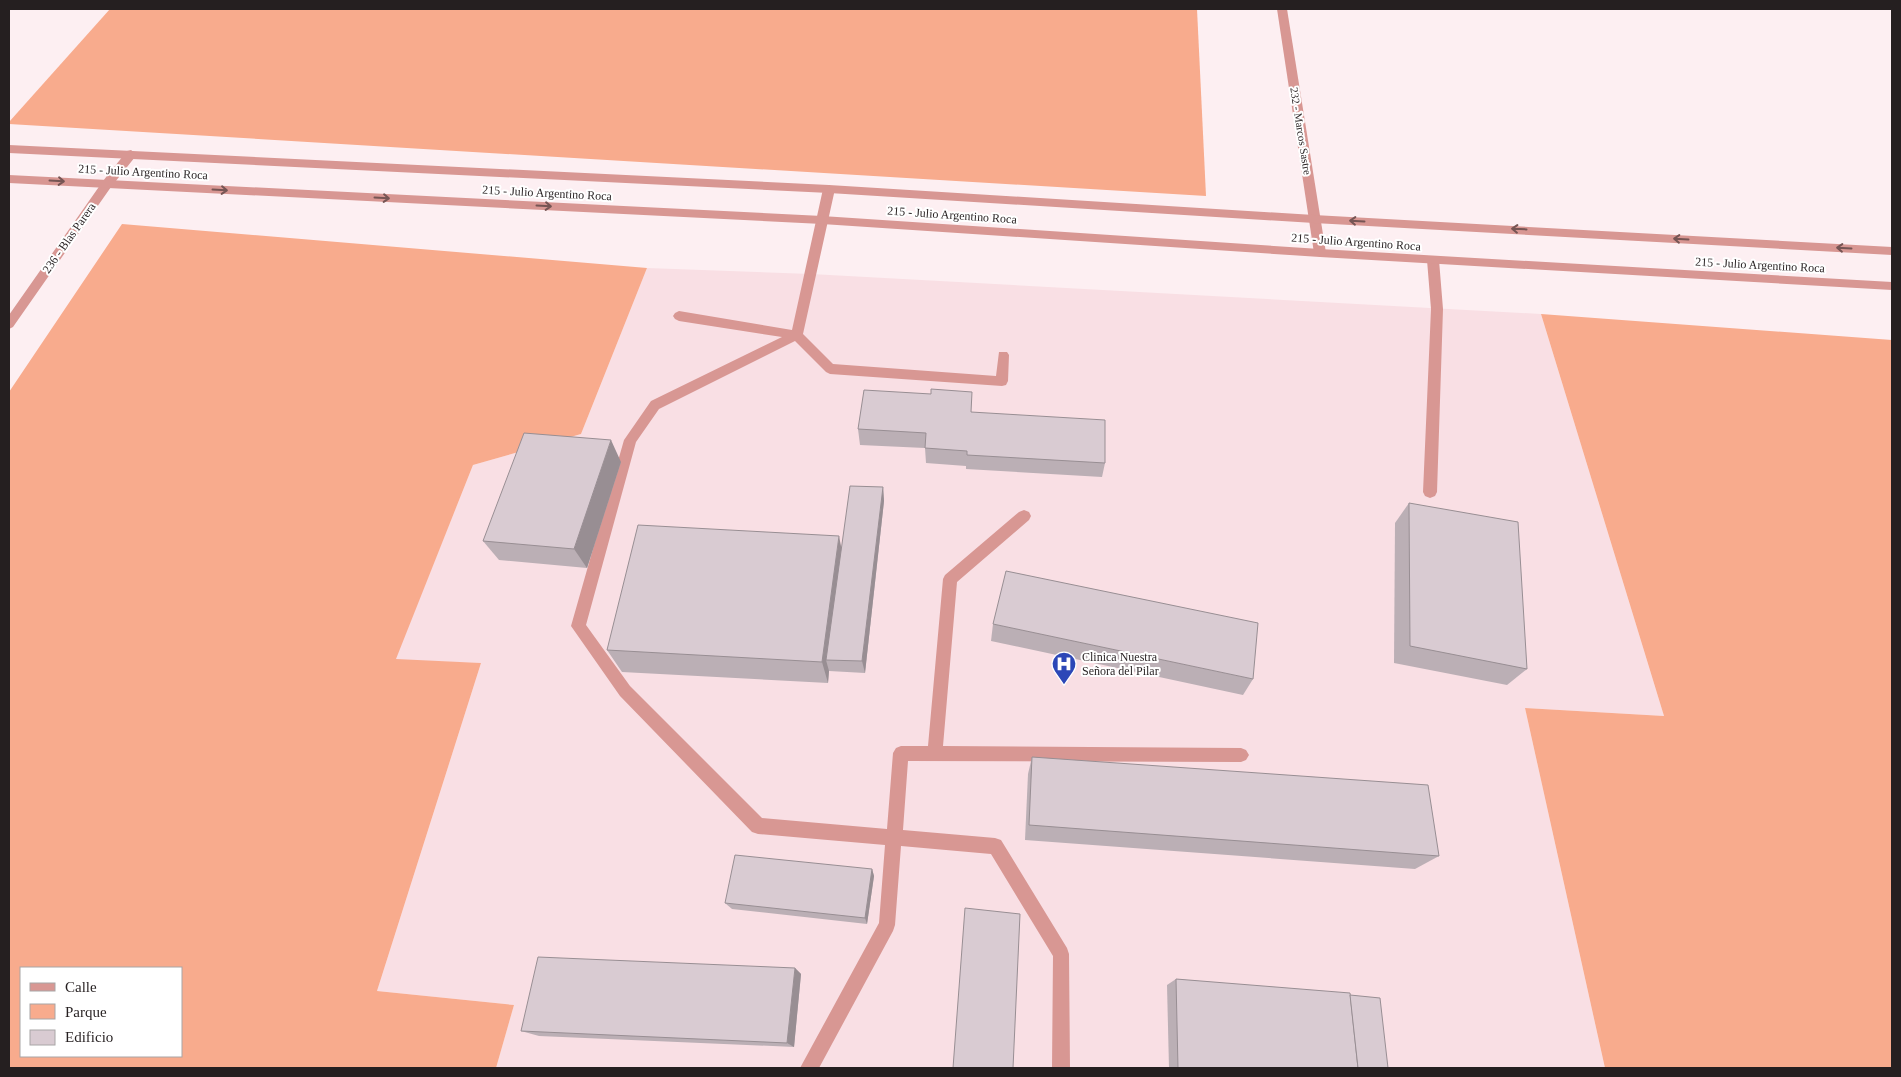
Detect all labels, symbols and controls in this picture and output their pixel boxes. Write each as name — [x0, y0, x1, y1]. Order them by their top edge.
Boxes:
street label: 232 - Marcos Sastre — [1288, 86, 1314, 176]
street label: 215 - Julio Argentino Roca — [78, 162, 209, 182]
one-way arrow — [49, 177, 65, 186]
street label: 215 - Julio Argentino Roca — [482, 183, 613, 203]
one-way arrow — [211, 185, 227, 194]
one-way arrow — [374, 193, 390, 203]
street label: 236 - Blas Parera — [39, 199, 99, 276]
one-way arrow — [536, 202, 552, 211]
street label: 215 - Julio Argentino Roca — [887, 203, 1018, 227]
one-way arrow — [1349, 216, 1365, 225]
one-way arrow — [1511, 225, 1527, 234]
street label: 215 - Julio Argentino Roca — [1291, 230, 1422, 254]
one-way arrow — [1674, 234, 1690, 243]
one-way arrow — [1836, 243, 1852, 253]
street label: 215 - Julio Argentino Roca — [1695, 255, 1826, 275]
place label: Clinica Nuestra Señora del Pilar — [1082, 650, 1159, 678]
hospital icon: Clinica Nuestra Señora del Pilar — [1051, 651, 1077, 685]
legend — [20, 967, 182, 1057]
text: Calle — [65, 979, 97, 995]
text: Parque — [65, 1004, 107, 1020]
text: Edificio — [65, 1029, 113, 1045]

